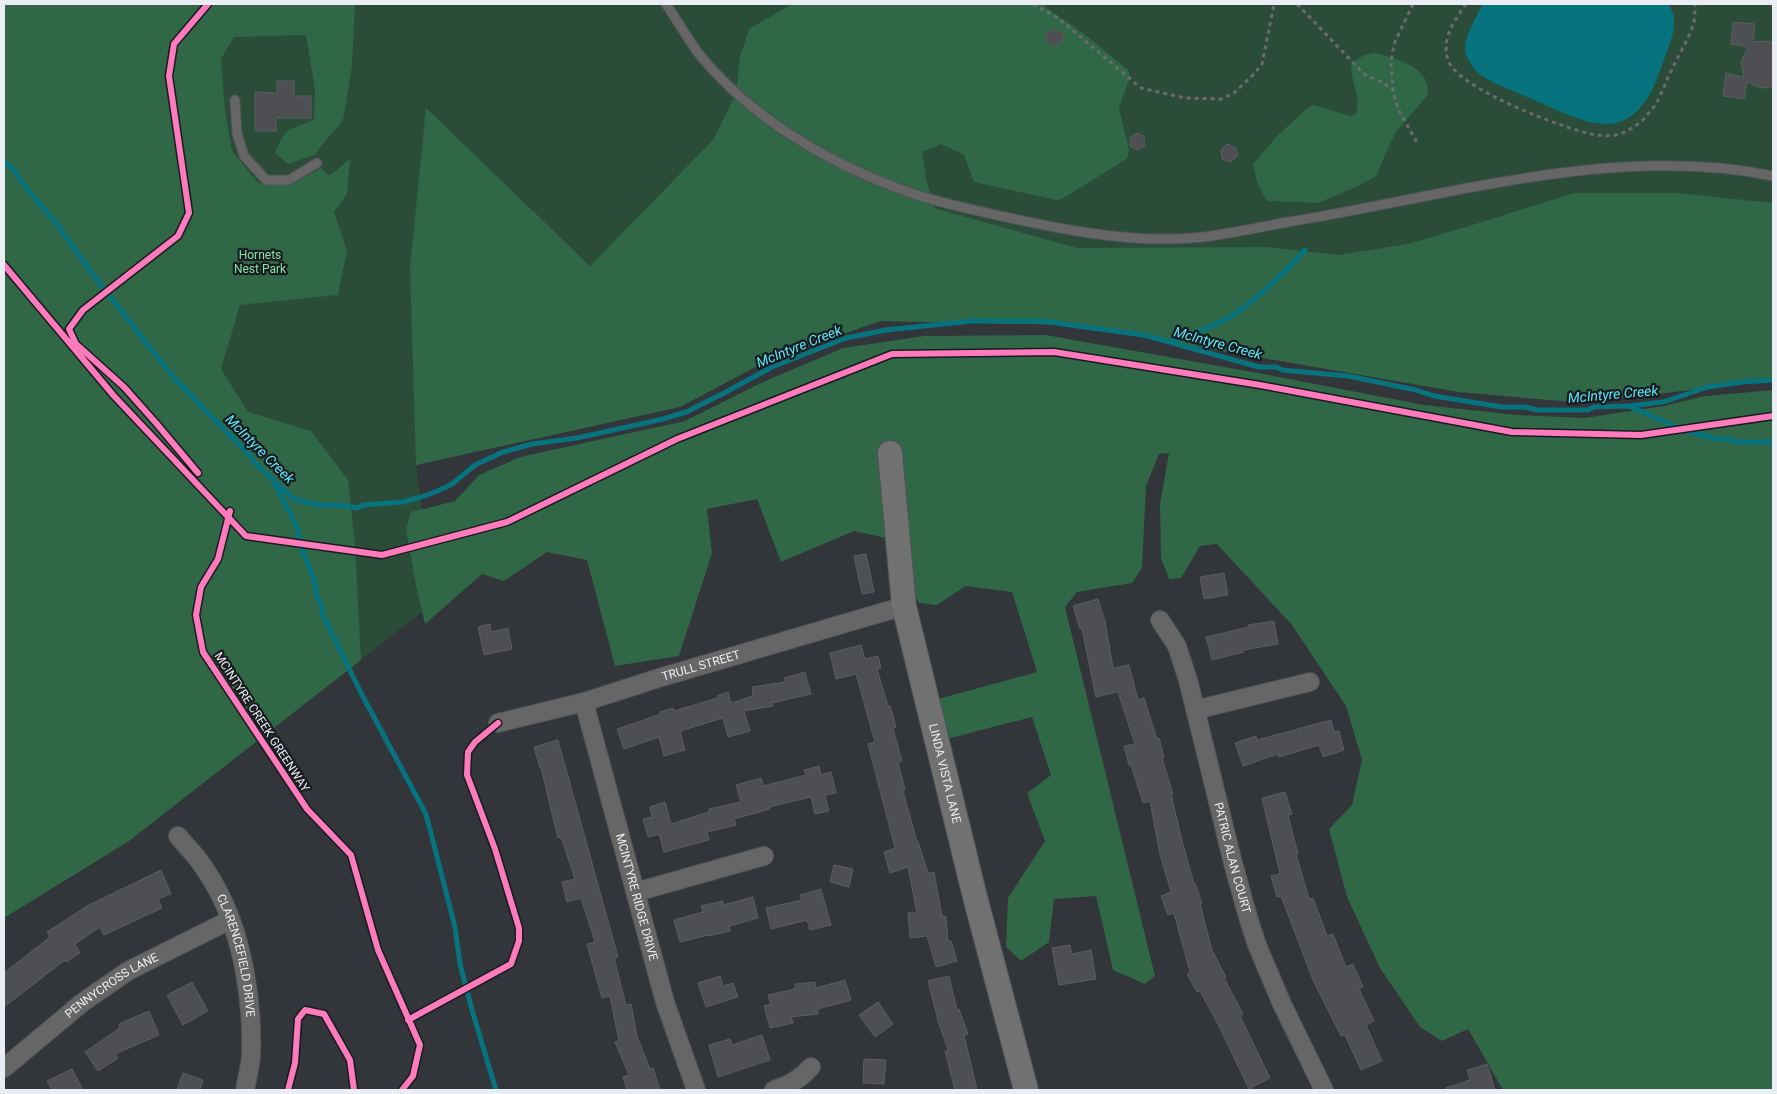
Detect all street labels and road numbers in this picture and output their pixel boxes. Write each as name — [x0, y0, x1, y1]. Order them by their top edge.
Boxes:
street label: TRULL STREET — [660, 647, 742, 684]
street label: MCINTYRE CREEK GREENWAY — [212, 650, 313, 795]
street label: LINDA VISTA LANE — [926, 722, 964, 825]
street label: PATRIC ALAN COURT — [1211, 801, 1254, 915]
street label: MCINTYRE RIDGE DRIVE — [613, 832, 661, 962]
street label: CLARENCEFIELD DRIVE — [214, 892, 257, 1018]
street label: PENNYCROSS LANE — [62, 950, 161, 1021]

